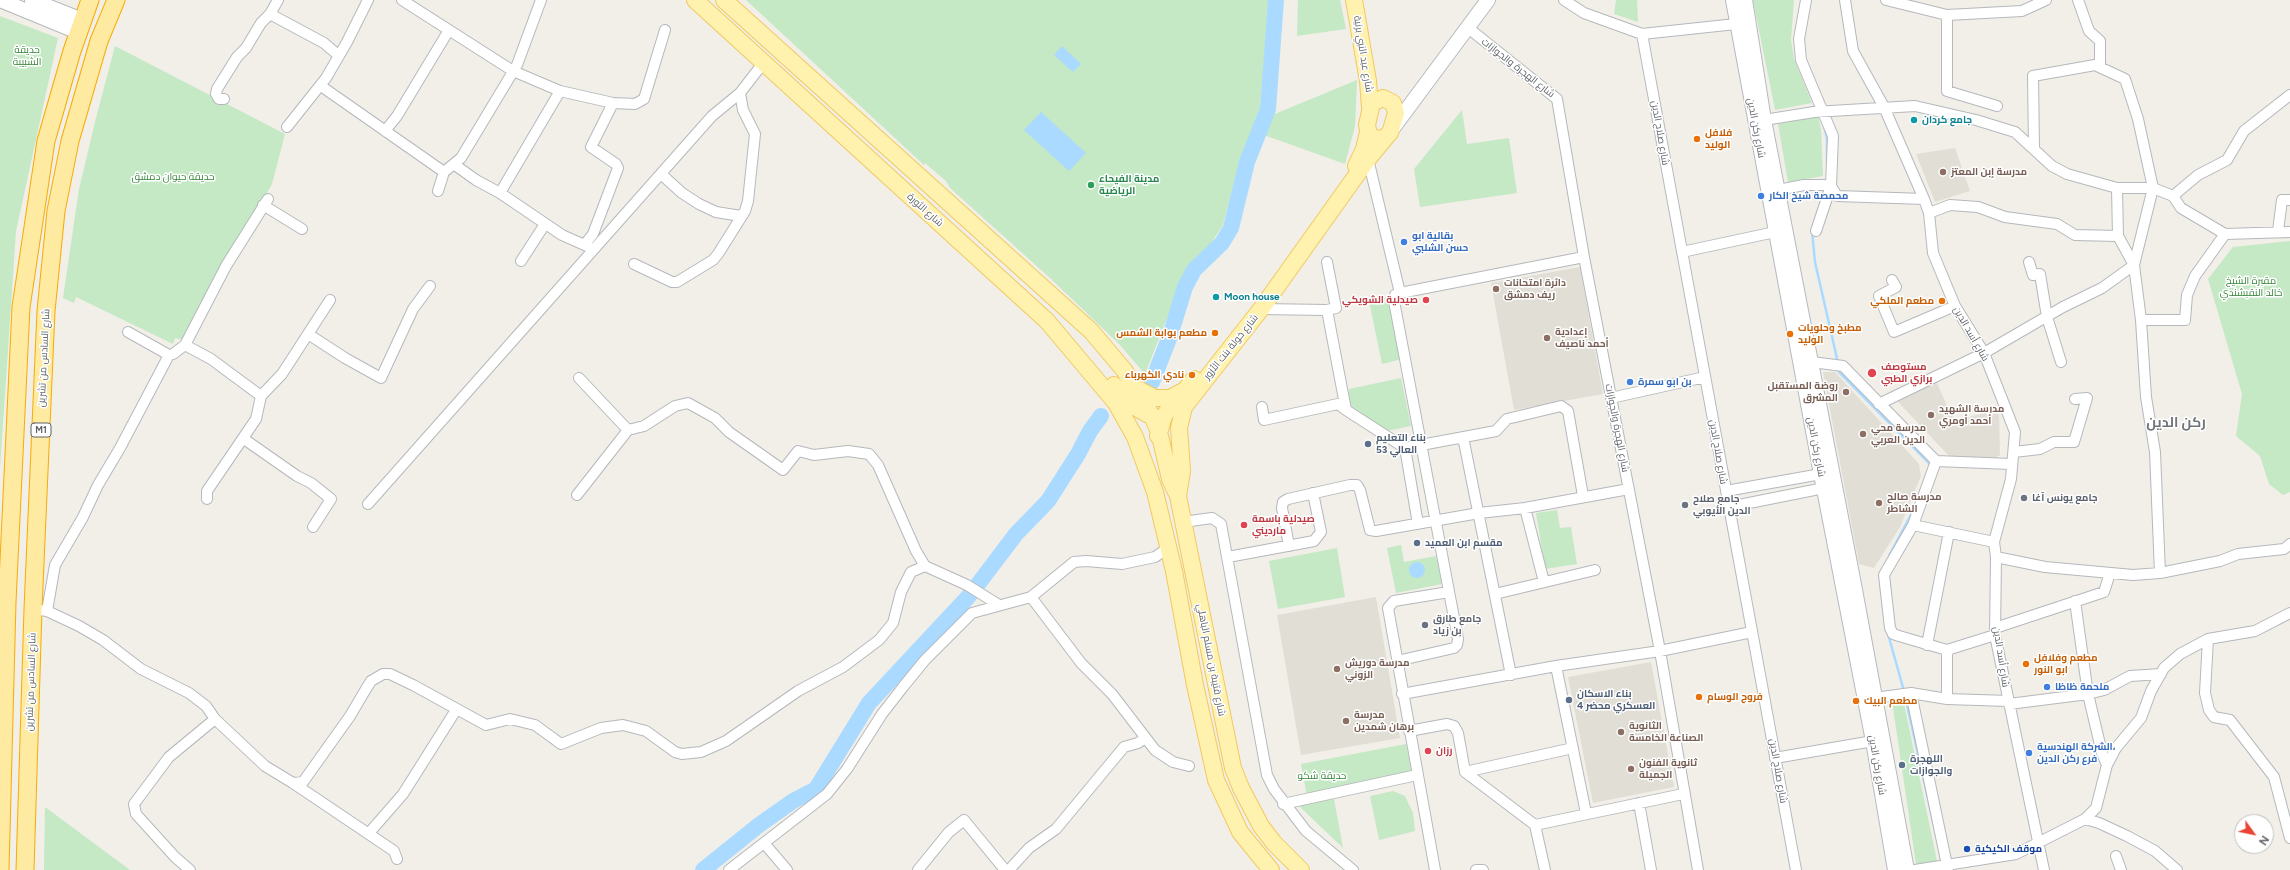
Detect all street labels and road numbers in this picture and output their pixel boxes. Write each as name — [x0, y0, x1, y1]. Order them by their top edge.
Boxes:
street label: شارع عبد النبي برنية — [1351, 15, 1375, 93]
street label: شارع الهجرة والجوازات — [1479, 36, 1557, 100]
street label: شارع ركن الدين — [1744, 97, 1768, 159]
street label: شارع صلاح الدين — [1648, 100, 1672, 166]
street label: شارع الثورة — [904, 191, 946, 229]
street label: شارع أسد الدين — [1951, 305, 1991, 363]
street label: شارع السادس من تشرين — [35, 308, 53, 408]
street label: شارع خولة بنت الأزور — [1201, 312, 1261, 382]
street label: شارع الهجرة والجوازات — [1603, 383, 1631, 473]
street label: شارع ركن الدين — [1804, 416, 1828, 478]
street label: شارع صلاح الدين — [1706, 419, 1730, 485]
road number: M1 — [31, 423, 51, 437]
street label: شارع قتيبة بن مسلم الباهلي — [1194, 603, 1228, 717]
street label: شارع أسد الدين — [1990, 626, 2012, 688]
street label: شارع السادس من تشرين — [23, 632, 39, 732]
street label: شارع ركن الدين — [1866, 734, 1888, 796]
street label: شارع صلاح الدين — [1766, 738, 1790, 804]

